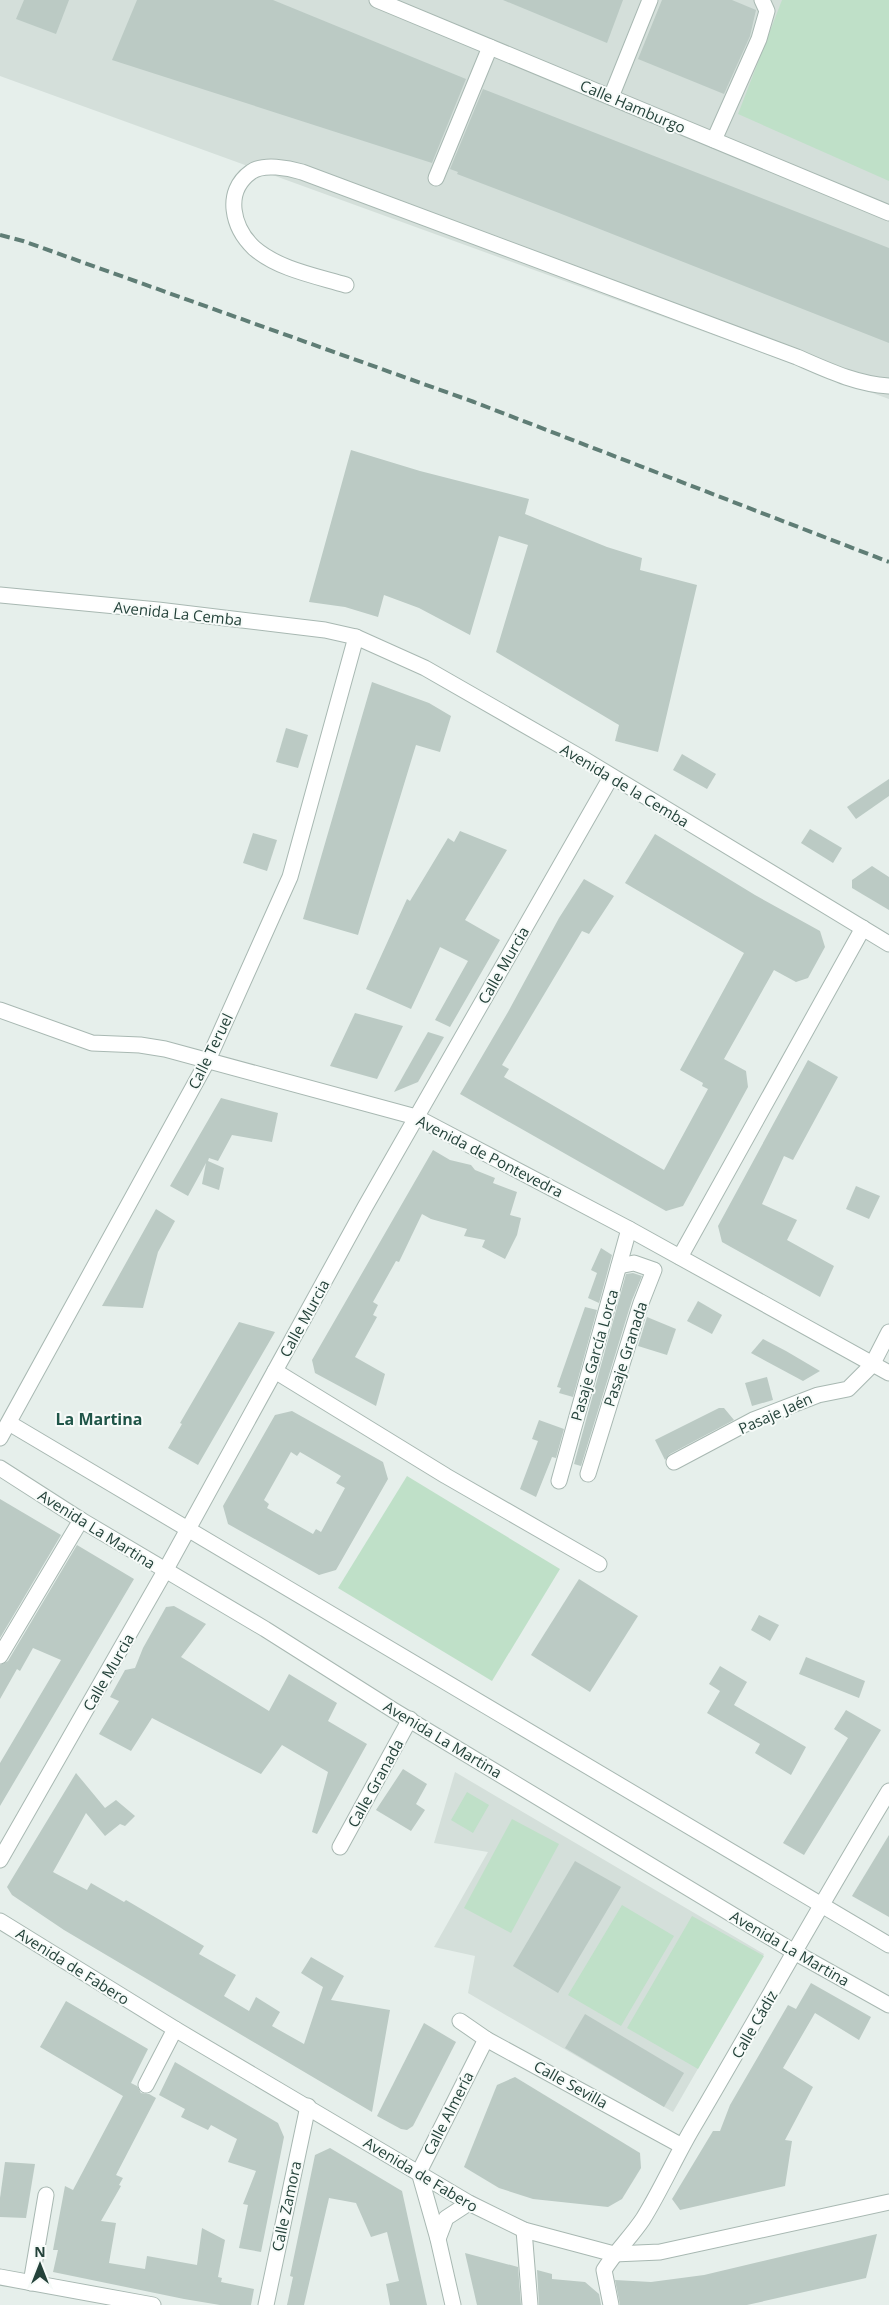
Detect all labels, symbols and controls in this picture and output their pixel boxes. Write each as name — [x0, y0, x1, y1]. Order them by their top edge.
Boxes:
street label: Calle Hamburgo — [577, 75, 689, 137]
street label: Avenida La Cemba — [113, 596, 243, 630]
street label: Avenida de la Cemba — [557, 739, 693, 831]
street label: Calle Murcia — [473, 923, 533, 1007]
street label: Calle Teruel — [183, 1010, 237, 1092]
street label: Avenida de Pontevedra — [413, 1110, 567, 1202]
street label: Calle Murcia — [274, 1276, 334, 1360]
street label: Pasaje García Lorca — [566, 1287, 622, 1423]
street label: Pasaje Granada — [599, 1299, 651, 1409]
street label: Pasaje Jaén — [735, 1388, 815, 1438]
district label: La Martina — [56, 1408, 142, 1430]
street label: Avenida La Martina — [35, 1485, 159, 1573]
street label: Calle Murcia — [78, 1630, 138, 1714]
street label: Avenida La Martina — [380, 1696, 506, 1782]
street label: Calle Granada — [342, 1735, 408, 1831]
street label: Avenida La Martina — [727, 1906, 853, 1990]
street label: Avenida de Fabero — [13, 1923, 133, 2009]
street label: Calle Cádiz — [726, 1986, 782, 2062]
street label: Calle Sevilla — [531, 2055, 611, 2113]
street label: Calle Almería — [418, 2068, 478, 2158]
street label: Avenida de Fabero — [360, 2132, 482, 2216]
street label: Calle Zamora — [267, 2159, 305, 2253]
north arrow — [15, 2240, 65, 2290]
text: N — [34, 2242, 46, 2261]

